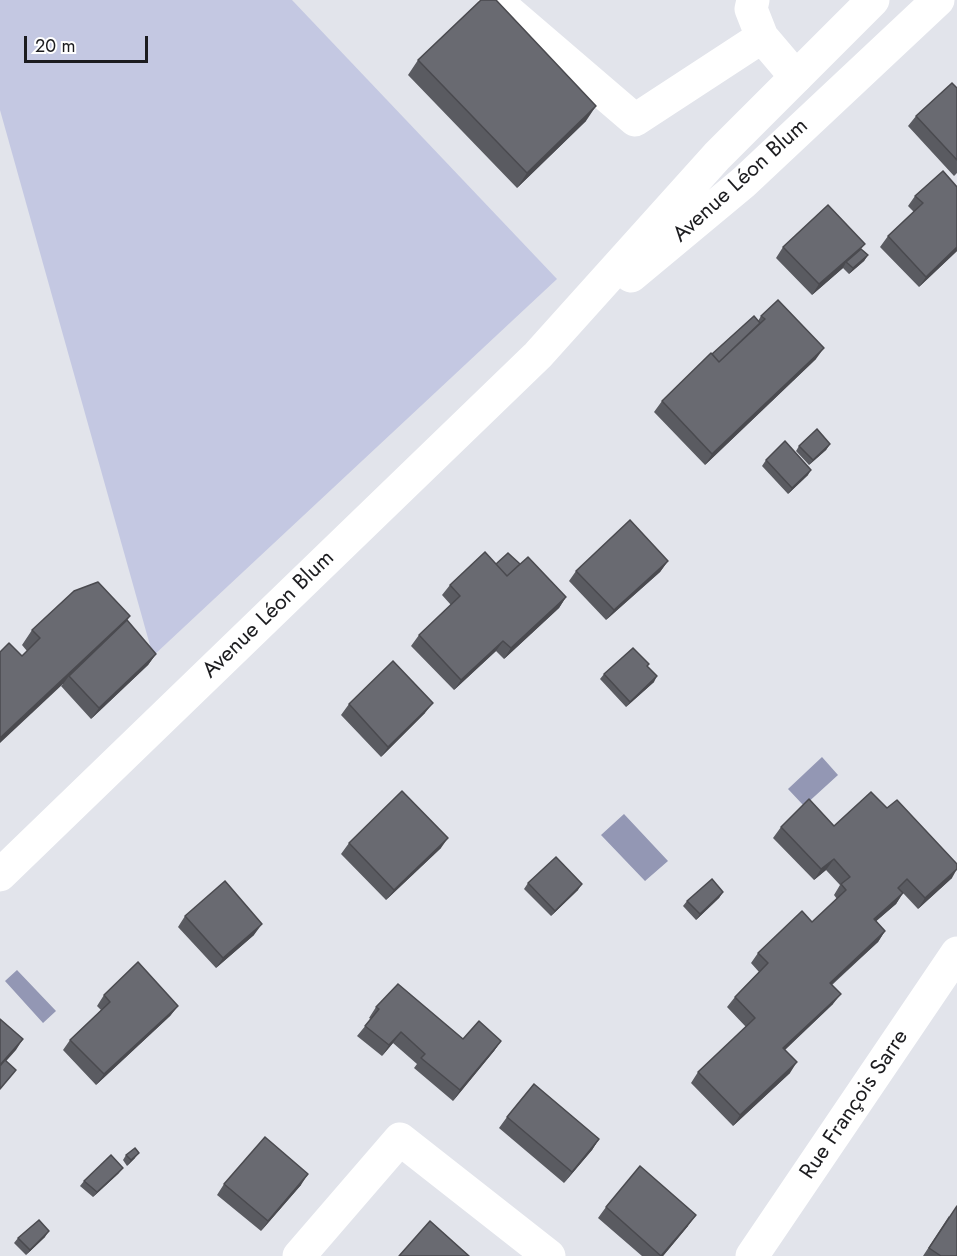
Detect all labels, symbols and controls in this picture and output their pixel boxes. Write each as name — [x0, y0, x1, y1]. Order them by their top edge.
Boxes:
scale bar — [27, 24, 152, 62]
text: 20 m — [35, 33, 75, 59]
street label: Avenue Léon Blum — [668, 113, 814, 249]
street label: Avenue Léon Blum — [198, 546, 340, 684]
street label: Rue François Sarre — [795, 1025, 915, 1185]

